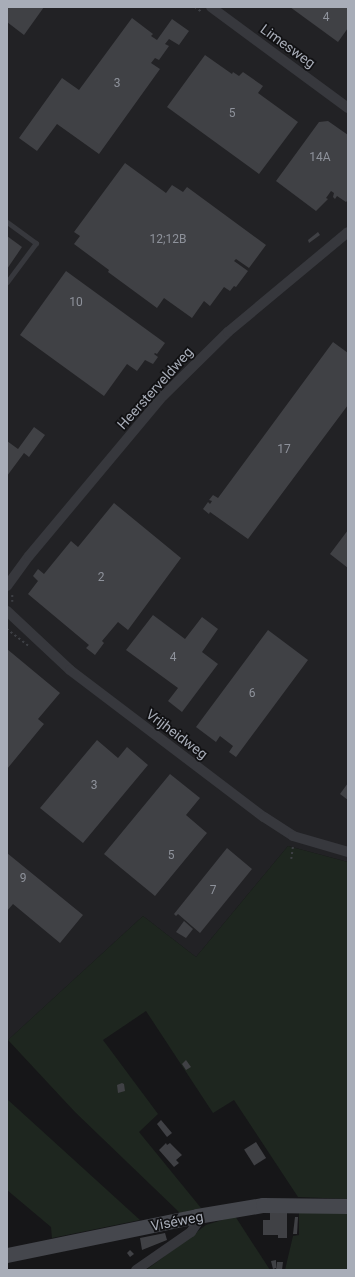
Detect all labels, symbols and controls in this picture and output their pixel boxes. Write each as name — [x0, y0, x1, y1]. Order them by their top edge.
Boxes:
house number: 4 — [323, 11, 329, 25]
street label: Limesweg — [257, 20, 319, 72]
house number: 3 — [114, 77, 120, 91]
house number: 5 — [229, 107, 235, 121]
house number: 14A — [309, 151, 331, 165]
house number: 12;12B — [150, 233, 186, 247]
house number: 10 — [69, 296, 83, 310]
street label: Heersterveldweg — [114, 343, 196, 433]
house number: 17 — [277, 443, 291, 457]
house number: 2 — [98, 571, 104, 585]
house number: 4 — [170, 651, 176, 665]
house number: 6 — [249, 687, 255, 701]
street label: Vrijheidweg — [143, 705, 211, 763]
house number: 3 — [91, 779, 97, 793]
house number: 5 — [168, 849, 174, 863]
house number: 9 — [20, 872, 26, 886]
house number: 7 — [210, 884, 216, 898]
street label: Viséweg — [149, 1208, 205, 1234]

